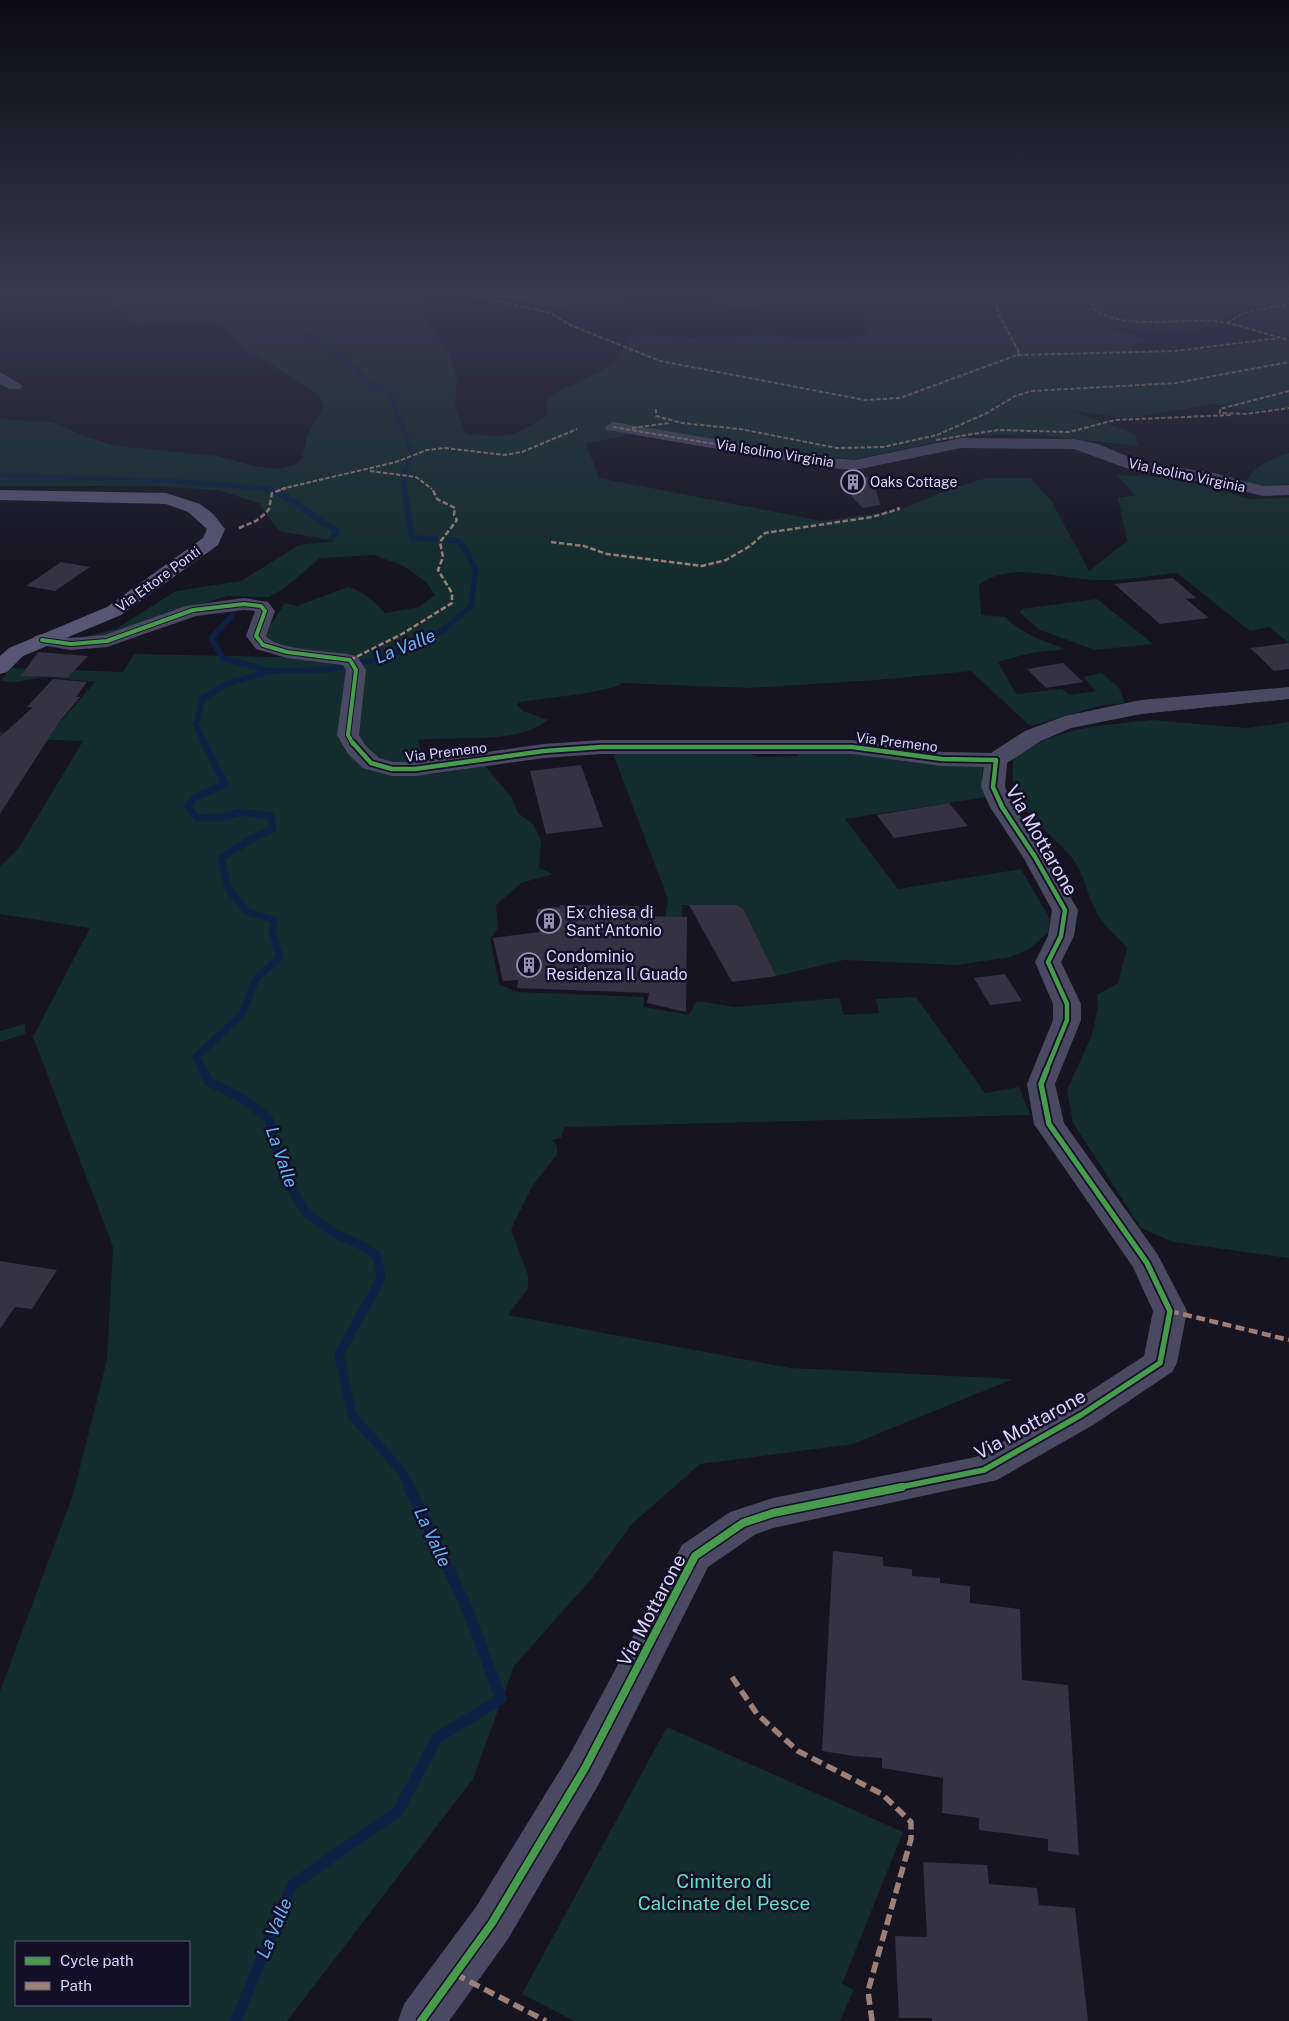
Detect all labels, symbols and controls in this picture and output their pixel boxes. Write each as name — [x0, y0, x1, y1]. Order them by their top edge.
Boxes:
street label: Via Isolino Virginia — [715, 436, 835, 470]
street label: Via Isolino Virginia — [1127, 455, 1247, 495]
building icon: Oaks Cottage — [840, 469, 866, 495]
place label: Oaks Cottage — [870, 474, 958, 490]
street label: Via Ettore Ponti — [113, 543, 203, 615]
water label: La Valle — [372, 624, 438, 668]
street label: Via Premeno — [855, 729, 939, 755]
street label: Via Premeno — [404, 739, 488, 765]
street label: Via Mottarone — [1002, 781, 1082, 899]
place label: Ex chiesa di Sant'Antonio — [566, 903, 662, 940]
building icon: Ex chiesa di Sant'Antonio — [536, 908, 562, 934]
place label: Condominio Residenza Il Guado — [546, 947, 688, 984]
building icon: Condominio Residenza Il Guado — [516, 952, 542, 978]
water label: La Valle — [262, 1124, 302, 1191]
street label: Via Mottarone — [971, 1384, 1089, 1464]
water label: La Valle — [410, 1504, 456, 1570]
street label: Via Mottarone — [612, 1550, 690, 1670]
park label: Cimitero di Calcinate del Pesce — [638, 1870, 810, 1914]
water label: La Valle — [252, 1895, 296, 1961]
legend — [15, 1941, 190, 2006]
text: Cycle path — [60, 1952, 134, 1969]
text: Path — [60, 1977, 92, 1994]

